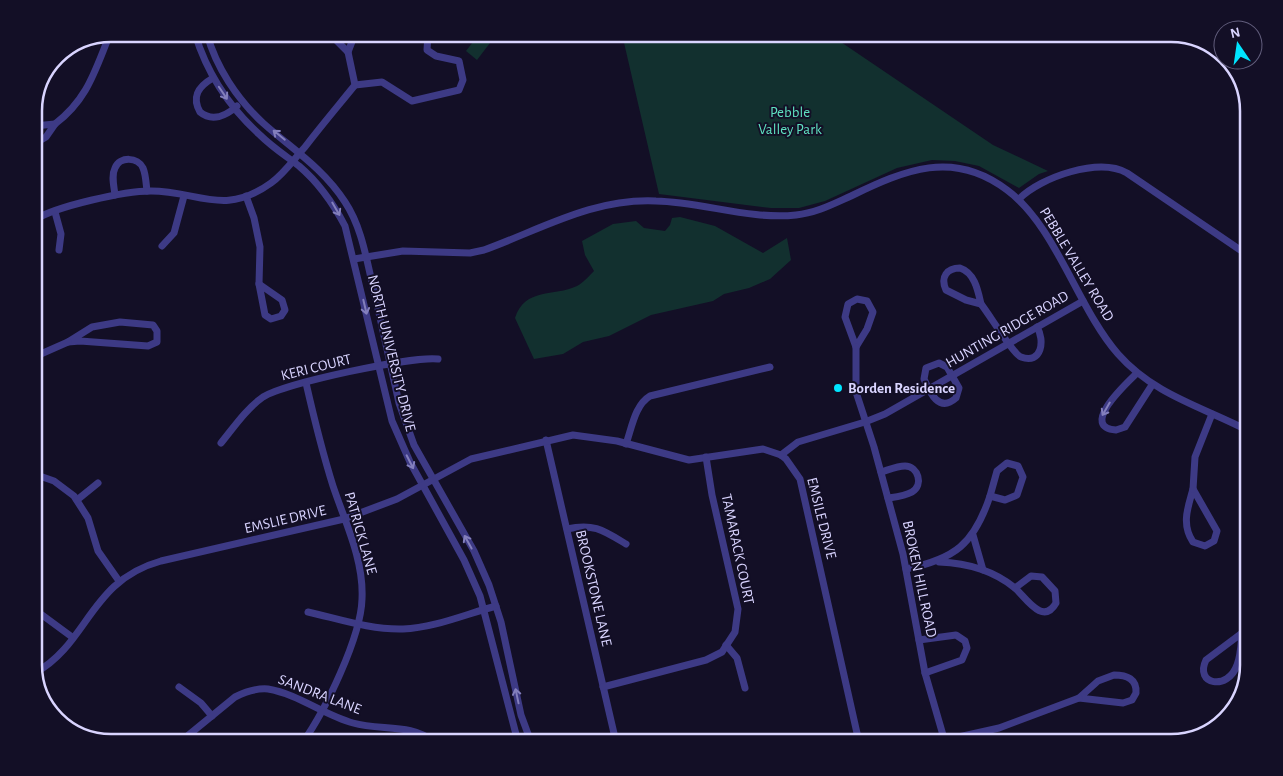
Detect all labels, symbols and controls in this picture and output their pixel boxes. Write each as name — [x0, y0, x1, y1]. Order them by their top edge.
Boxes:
north arrow — [1213, 20, 1263, 70]
text: N — [1229, 25, 1242, 41]
one-way arrow — [218, 86, 228, 100]
park label: Pebble Valley Park — [758, 105, 822, 137]
one-way arrow — [272, 130, 285, 141]
one-way arrow — [331, 201, 341, 215]
street label: PEBBLE VALLEY ROAD — [1037, 205, 1117, 324]
street label: NORTH UNIVERSITY DRIVE — [365, 273, 418, 433]
street label: HUNTING RIDGE ROAD — [943, 288, 1071, 371]
one-way arrow — [361, 298, 370, 314]
street label: KERI COURT — [279, 351, 354, 383]
place label: Borden Residence — [848, 381, 955, 396]
marker: Borden Residence — [832, 382, 844, 394]
one-way arrow — [1101, 402, 1111, 417]
one-way arrow — [405, 455, 415, 470]
street label: EMSILE DRIVE — [804, 476, 839, 560]
street label: PATRICK LANE — [342, 490, 379, 576]
street label: TAMARACK COURT — [718, 492, 757, 606]
street label: EMSLIE DRIVE — [243, 503, 328, 536]
street label: BROKEN HILL ROAD — [900, 519, 939, 639]
street label: BROOKSTONE LANE — [573, 528, 614, 648]
one-way arrow — [463, 534, 473, 549]
street label: SANDRA LANE — [276, 672, 363, 717]
one-way arrow — [512, 688, 521, 704]

